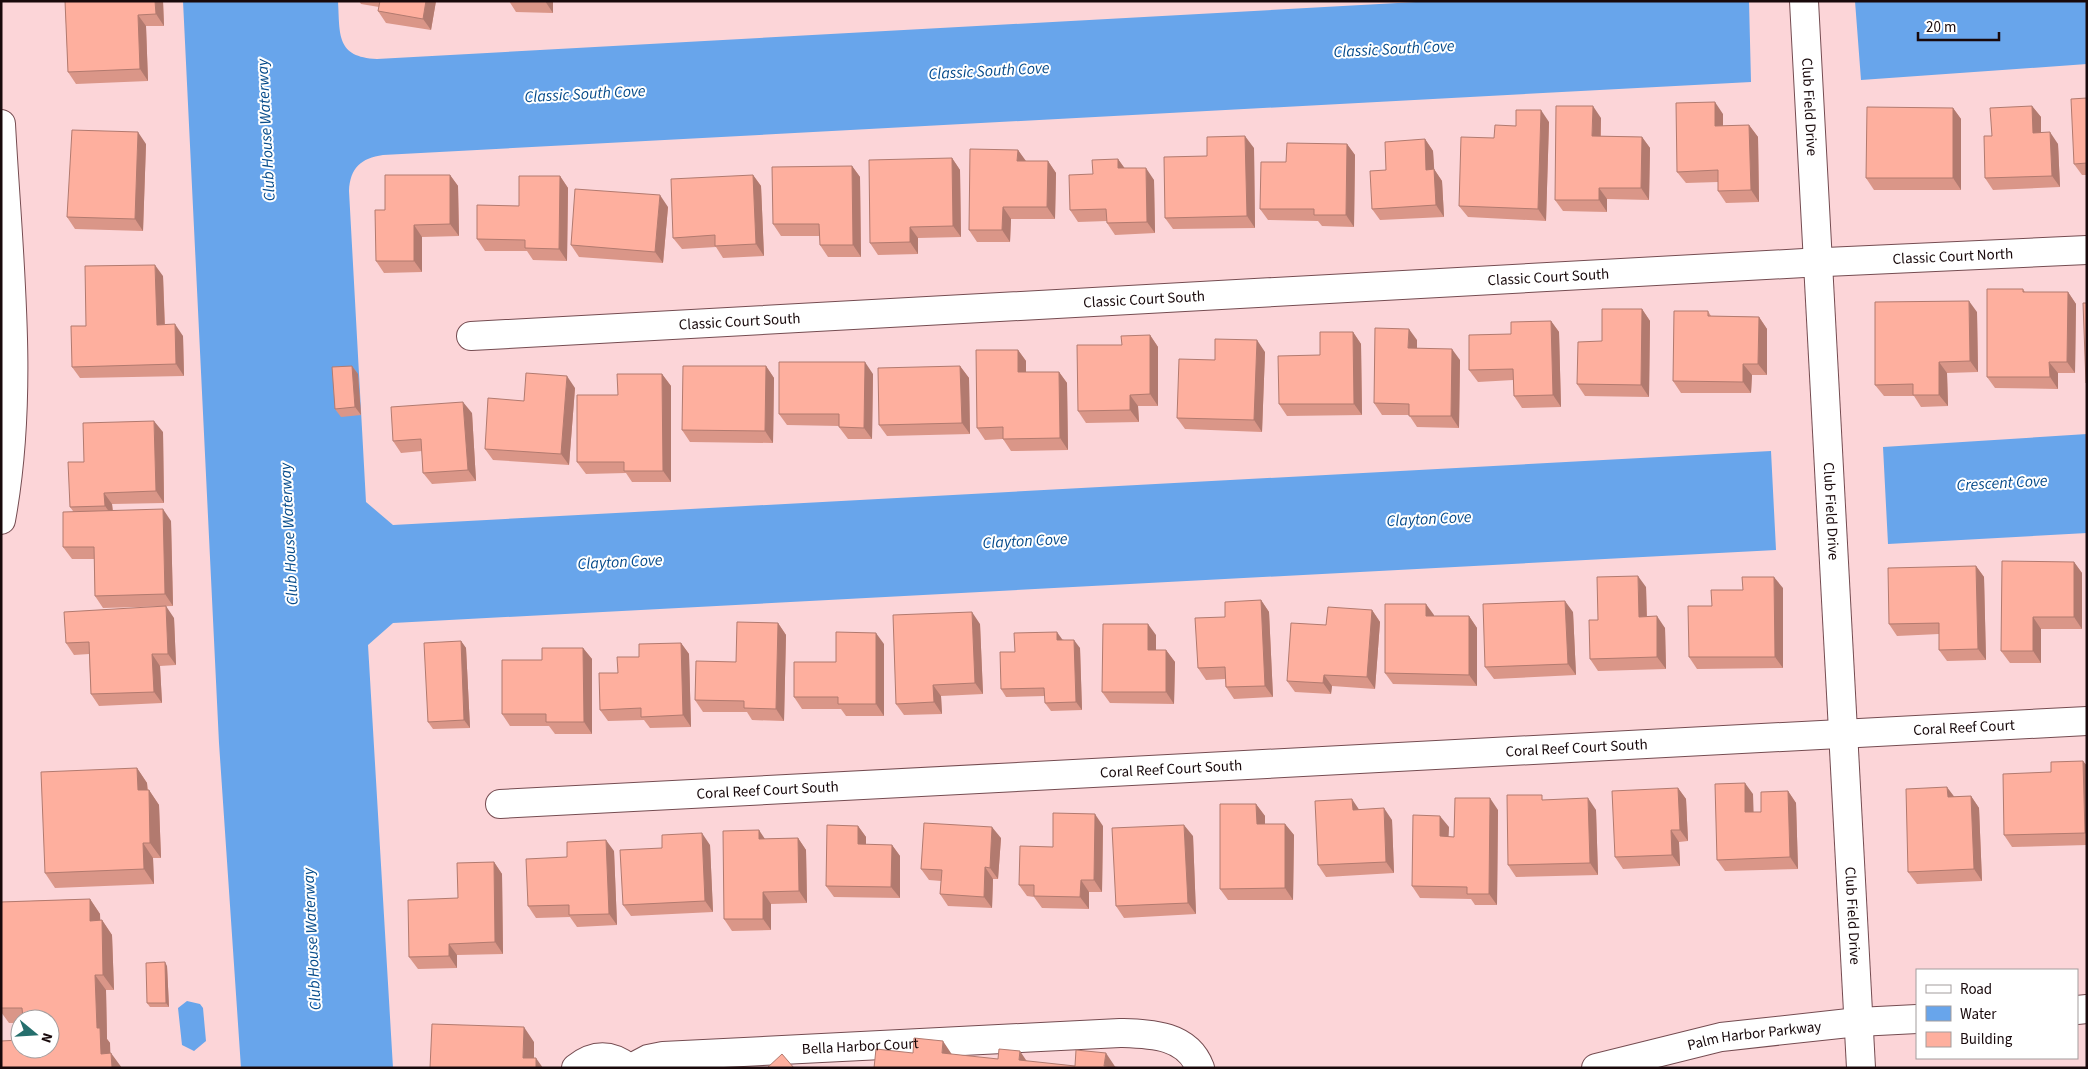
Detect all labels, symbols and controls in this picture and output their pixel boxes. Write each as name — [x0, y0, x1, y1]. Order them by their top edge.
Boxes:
scale bar — [1918, 10, 1999, 42]
text: 20 m — [1926, 17, 1956, 38]
water label: Classic South Cove — [1333, 35, 1455, 63]
water label: Club House Waterway — [251, 57, 281, 202]
water label: Classic South Cove — [928, 57, 1050, 85]
street label: Club Field Drive — [1797, 57, 1823, 156]
water label: Classic South Cove — [524, 80, 646, 108]
street label: Classic Court North — [1892, 243, 2014, 269]
street label: Classic Court South — [1487, 263, 1610, 291]
street label: Classic Court South — [1083, 285, 1205, 313]
street label: Classic Court South — [678, 307, 801, 335]
water label: Club House Waterway — [274, 461, 304, 606]
street label: Club Field Drive — [1818, 462, 1844, 561]
water label: Crescent Cove — [1956, 470, 2048, 496]
water label: Clayton Cove — [1386, 506, 1472, 532]
water label: Clayton Cove — [982, 528, 1068, 554]
water label: Clayton Cove — [577, 549, 663, 575]
street label: Coral Reef Court — [1913, 714, 2015, 741]
street label: Coral Reef Court South — [1505, 733, 1648, 762]
street label: Coral Reef Court South — [1099, 755, 1243, 783]
street label: Coral Reef Court South — [696, 776, 839, 804]
water label: Club House Waterway — [297, 866, 327, 1011]
street label: Club Field Drive — [1840, 866, 1866, 965]
legend — [1916, 969, 2078, 1059]
text: Road — [1960, 979, 1992, 1000]
text: Water — [1960, 1004, 1997, 1025]
north arrow — [10, 1009, 60, 1059]
street label: Palm Harbor Parkway — [1685, 1016, 1822, 1055]
text: Building — [1960, 1029, 2013, 1050]
text: N — [35, 1030, 57, 1045]
street label: Bella Harbor Court — [801, 1033, 919, 1060]

